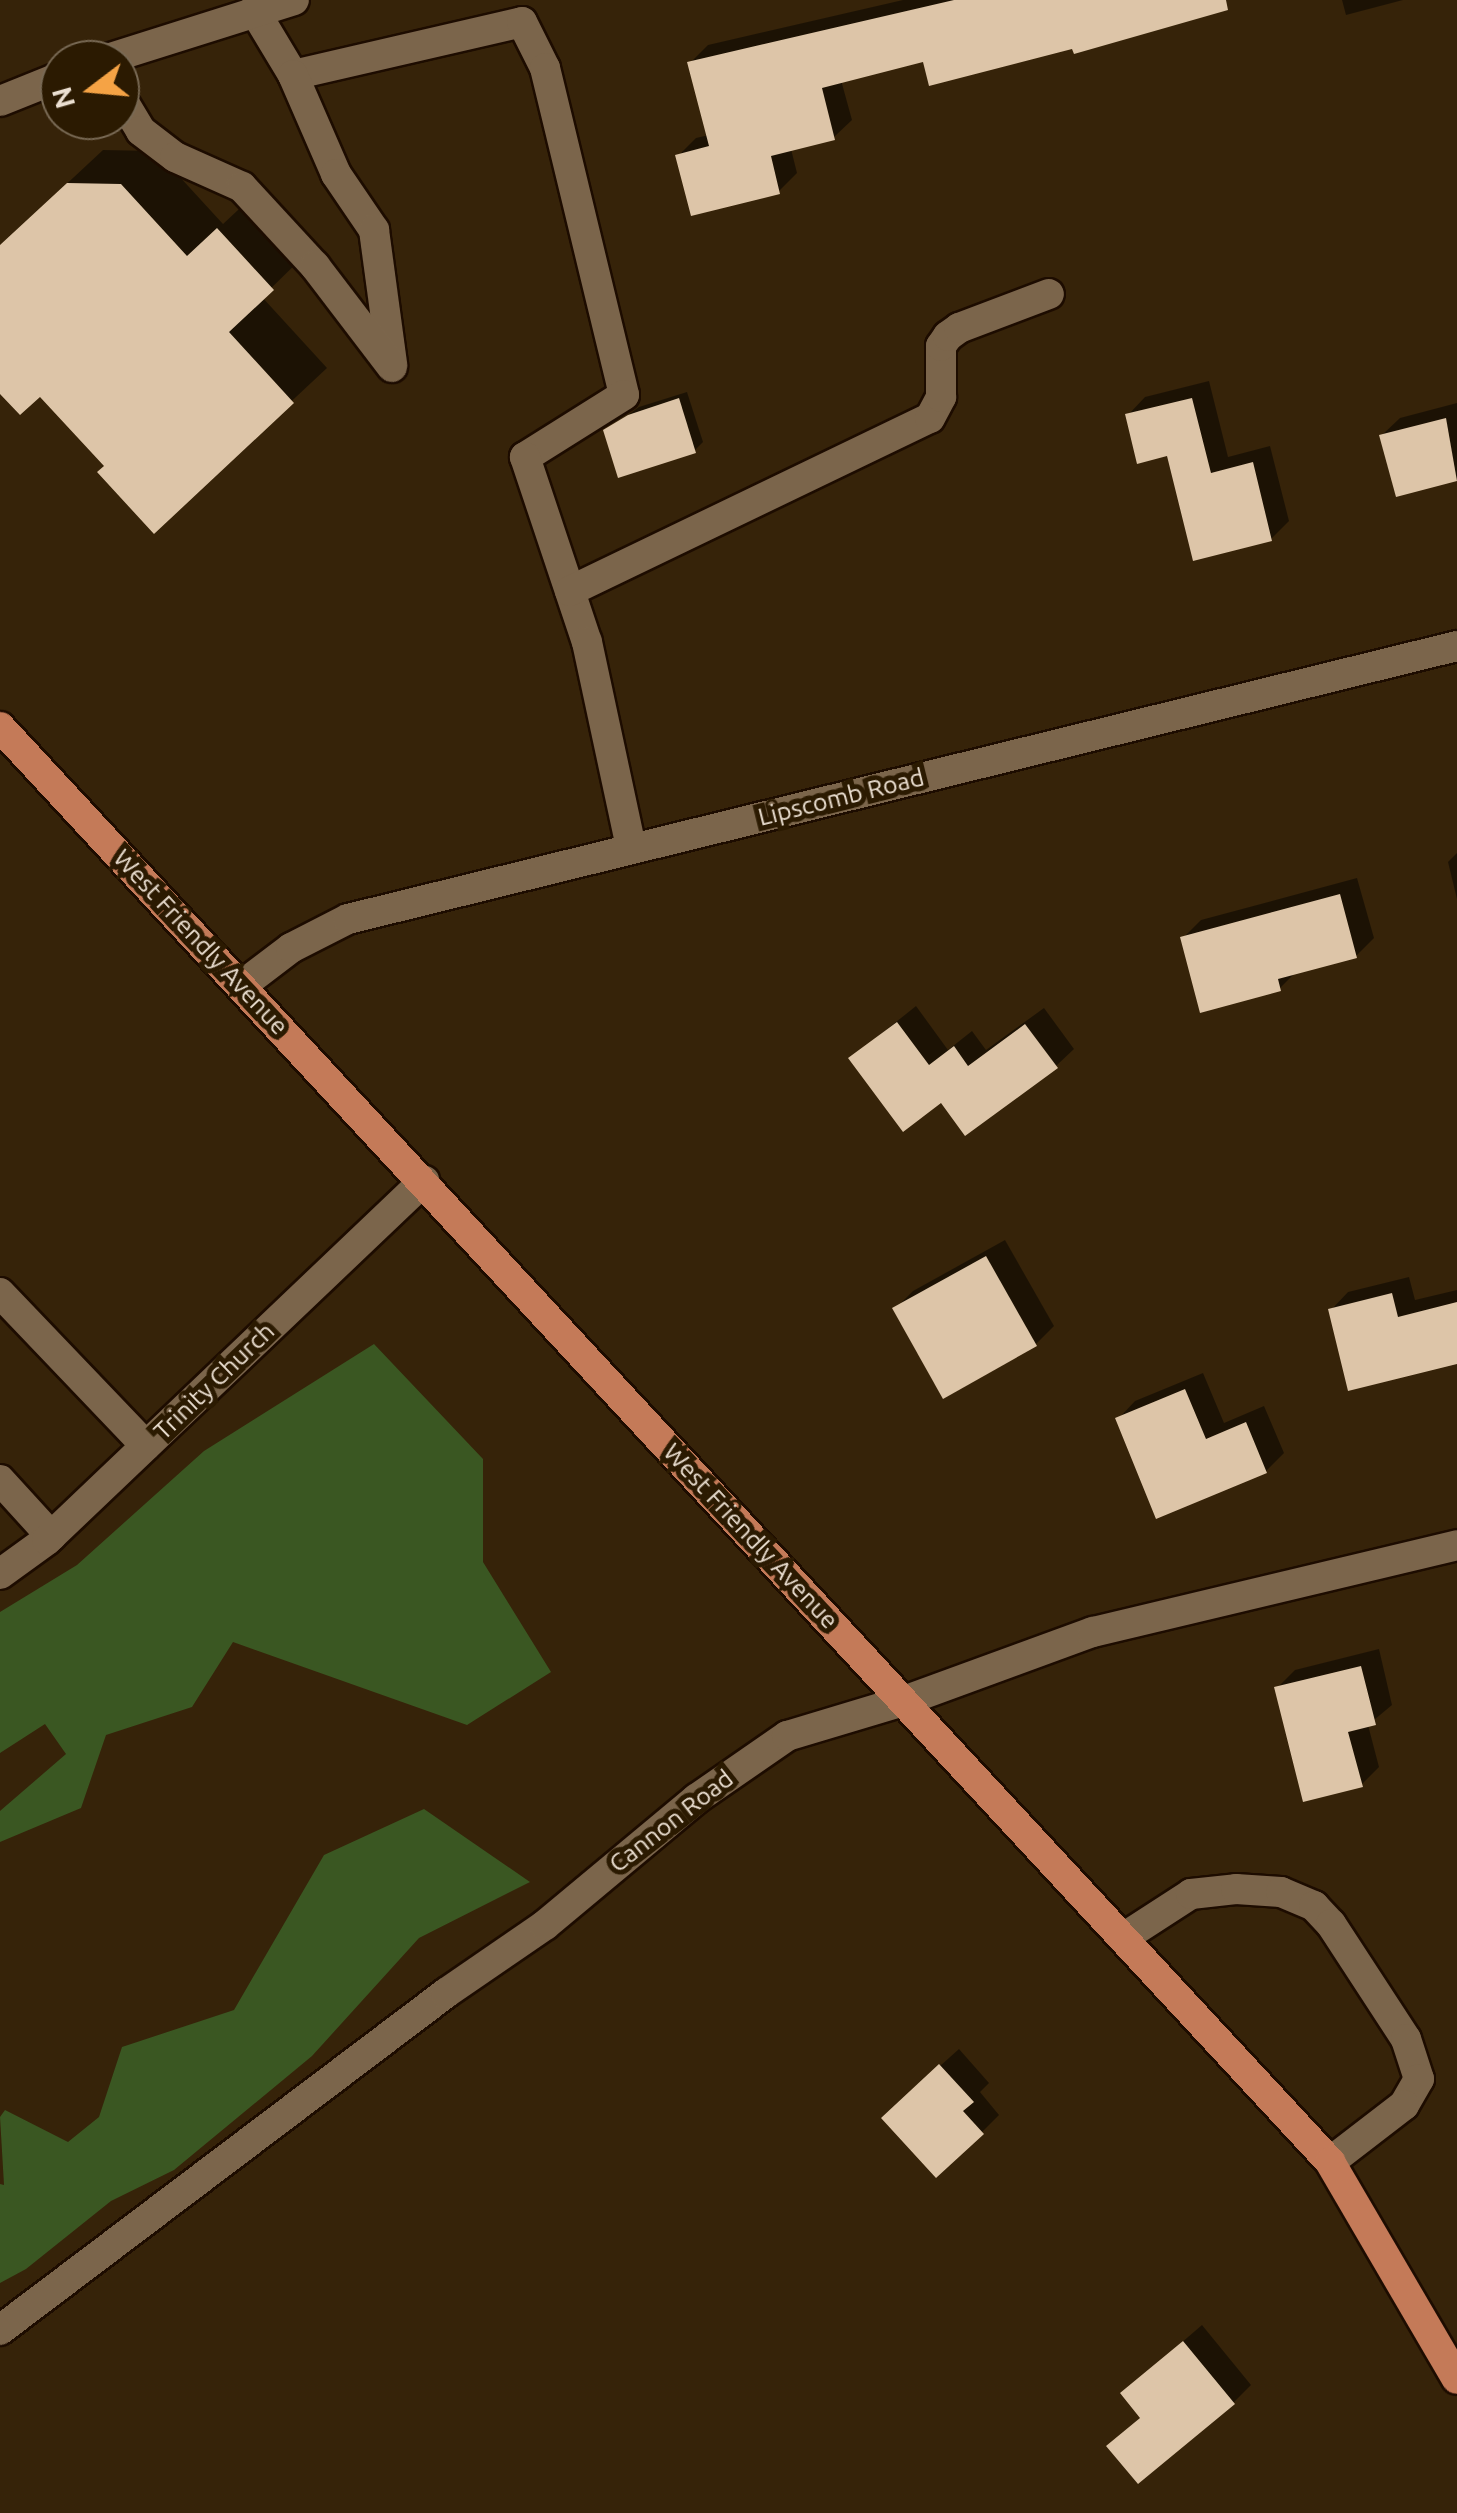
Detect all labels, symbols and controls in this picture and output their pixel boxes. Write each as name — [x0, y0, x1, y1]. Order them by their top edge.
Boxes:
north arrow — [40, 40, 140, 140]
text: N — [45, 84, 80, 112]
street label: Lipscomb Road — [755, 762, 927, 832]
street label: West Friendly Avenue — [107, 843, 295, 1041]
street label: Trinity Church — [148, 1316, 280, 1446]
street label: West Friendly Avenue — [657, 1437, 845, 1635]
street label: Cannon Road — [603, 1763, 739, 1879]

